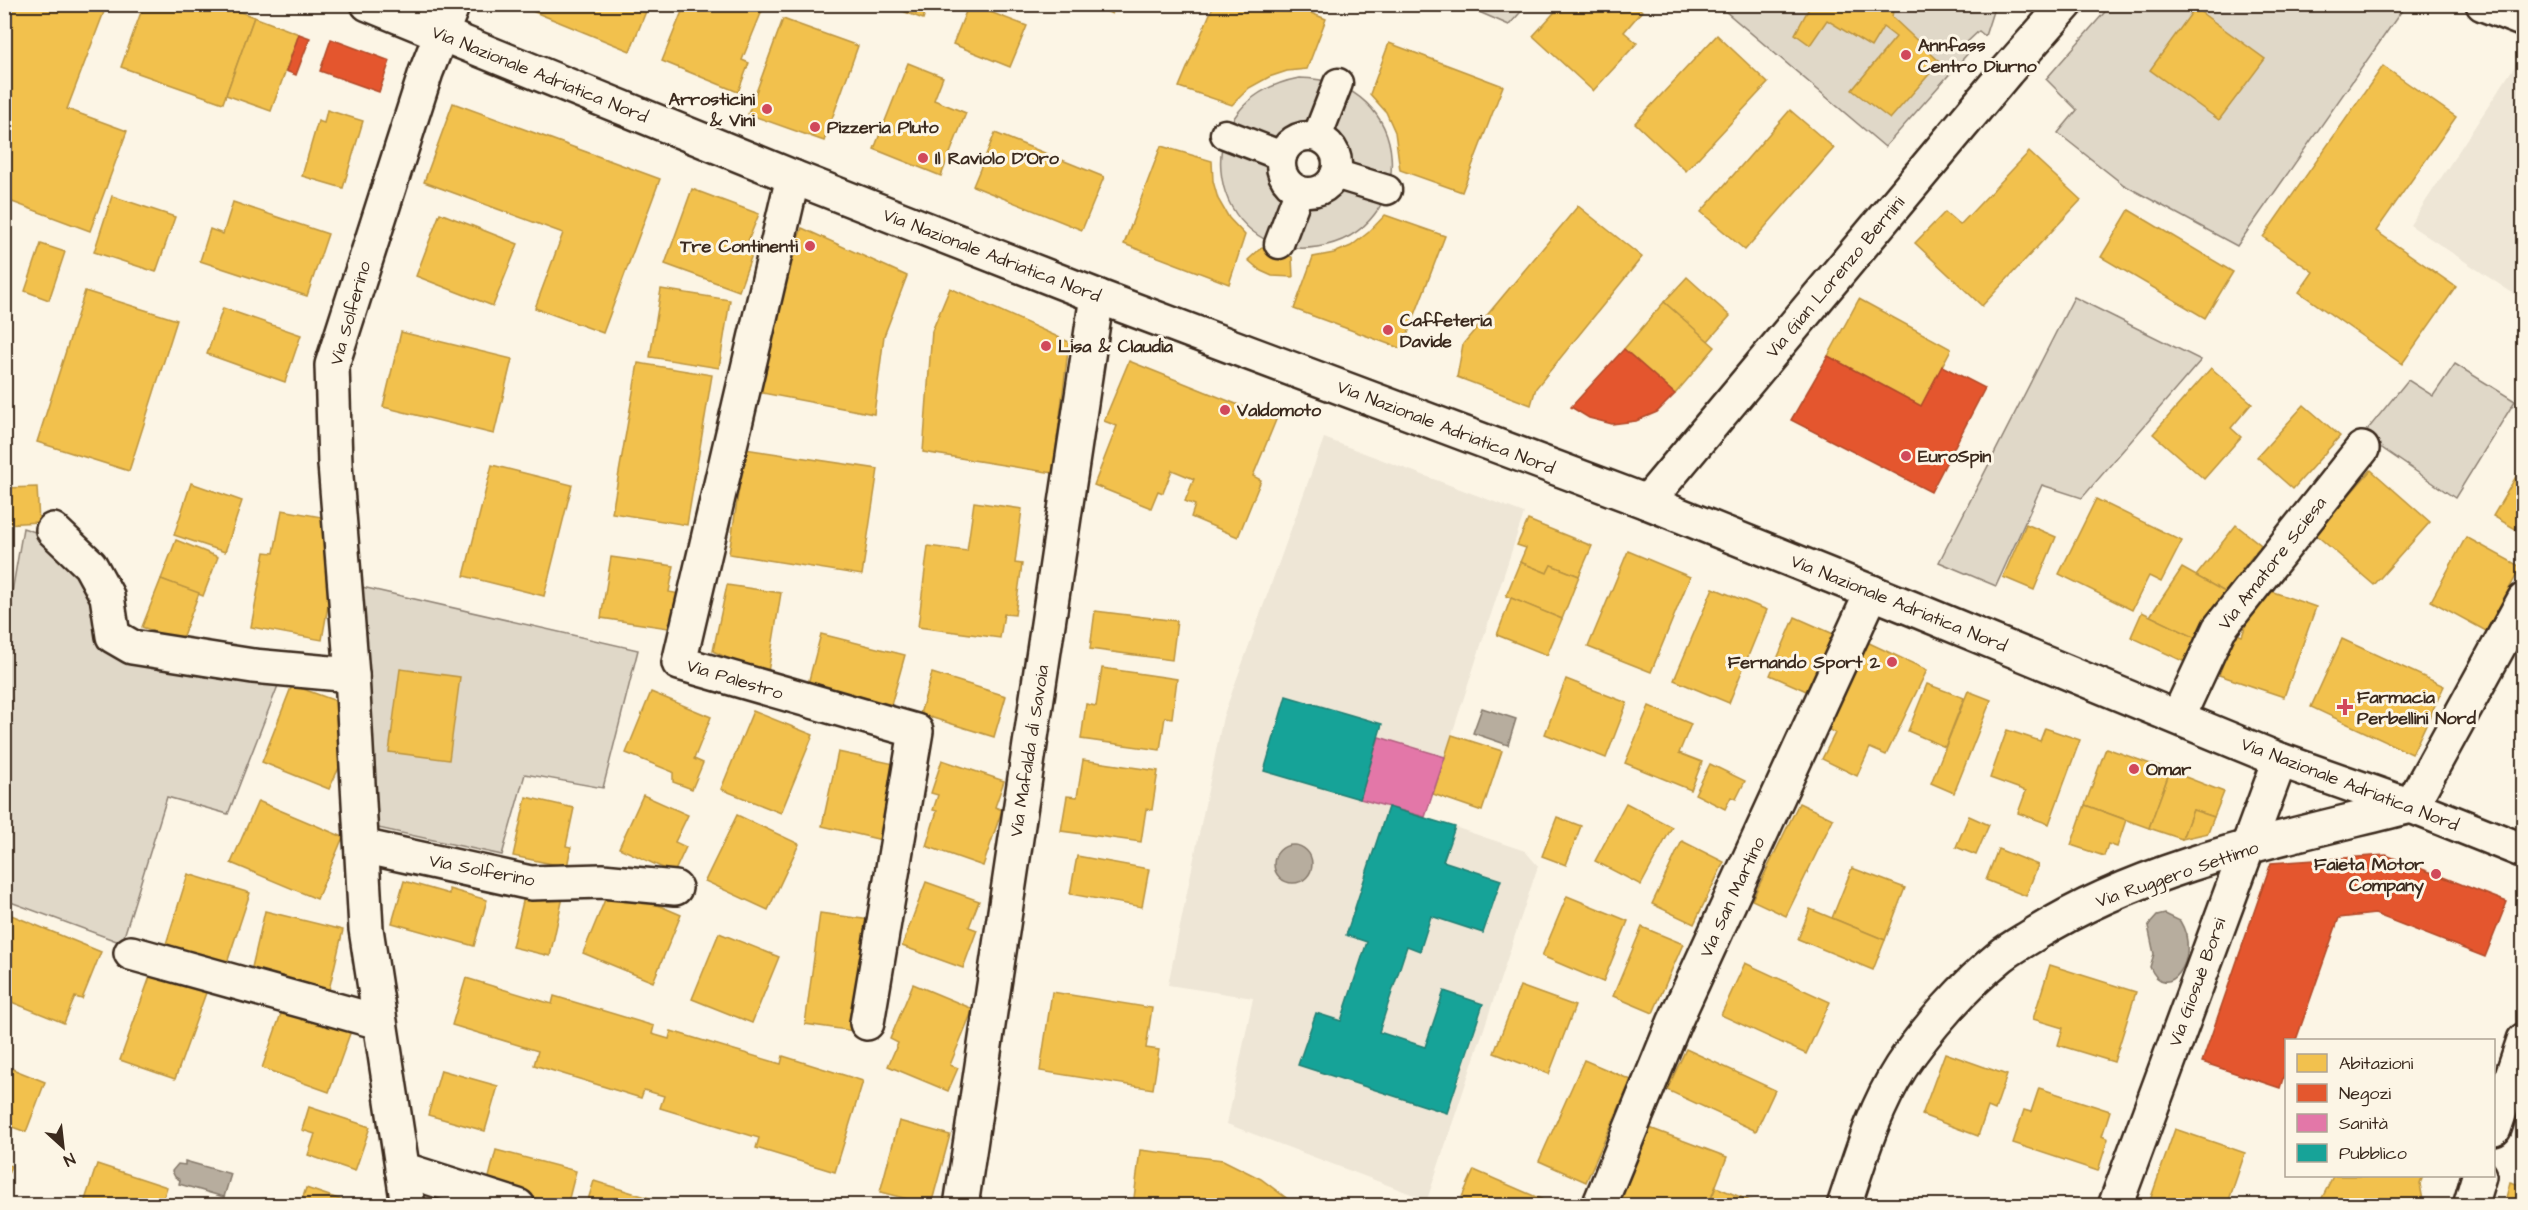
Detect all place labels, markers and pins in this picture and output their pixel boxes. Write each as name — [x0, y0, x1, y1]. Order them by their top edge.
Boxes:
place label: Annfass Centro Diurno — [1918, 33, 2037, 79]
marker: Annfass Centro Diurno — [1899, 48, 1913, 62]
place label: Arrosticini & Vini — [669, 87, 755, 133]
marker: Arrosticini & Vini — [760, 102, 774, 116]
place label: Pizzeria Pluto — [827, 115, 940, 140]
marker: Pizzeria Pluto — [808, 120, 822, 134]
place label: Il Raviolo D'Oro — [935, 146, 1060, 171]
marker: Il Raviolo D'Oro — [916, 151, 930, 165]
place label: Tre Continenti — [679, 234, 798, 259]
marker: Tre Continenti — [803, 239, 817, 253]
place label: Caffeteria Davide — [1400, 308, 1493, 354]
marker: Caffeteria Davide — [1381, 323, 1395, 337]
place label: Lisa & Claudia — [1058, 334, 1174, 359]
marker: Lisa & Claudia — [1039, 339, 1053, 353]
place label: Valdomoto — [1236, 398, 1322, 423]
marker: Valdomoto — [1218, 403, 1232, 417]
place label: EuroSpin — [1918, 444, 1991, 469]
marker: EuroSpin — [1899, 449, 1913, 463]
place label: Fernando Sport 2 — [1728, 650, 1881, 675]
marker: Fernando Sport 2 — [1885, 655, 1899, 669]
place label: Farmacia Perbellini Nord — [2357, 685, 2477, 731]
marker: Farmacia Perbellini Nord — [2338, 700, 2352, 714]
place label: Omar — [2146, 757, 2191, 782]
marker: Omar — [2127, 762, 2141, 776]
place label: Faieta Motor Company — [2314, 852, 2424, 899]
marker: Faieta Motor Company — [2429, 867, 2443, 881]

